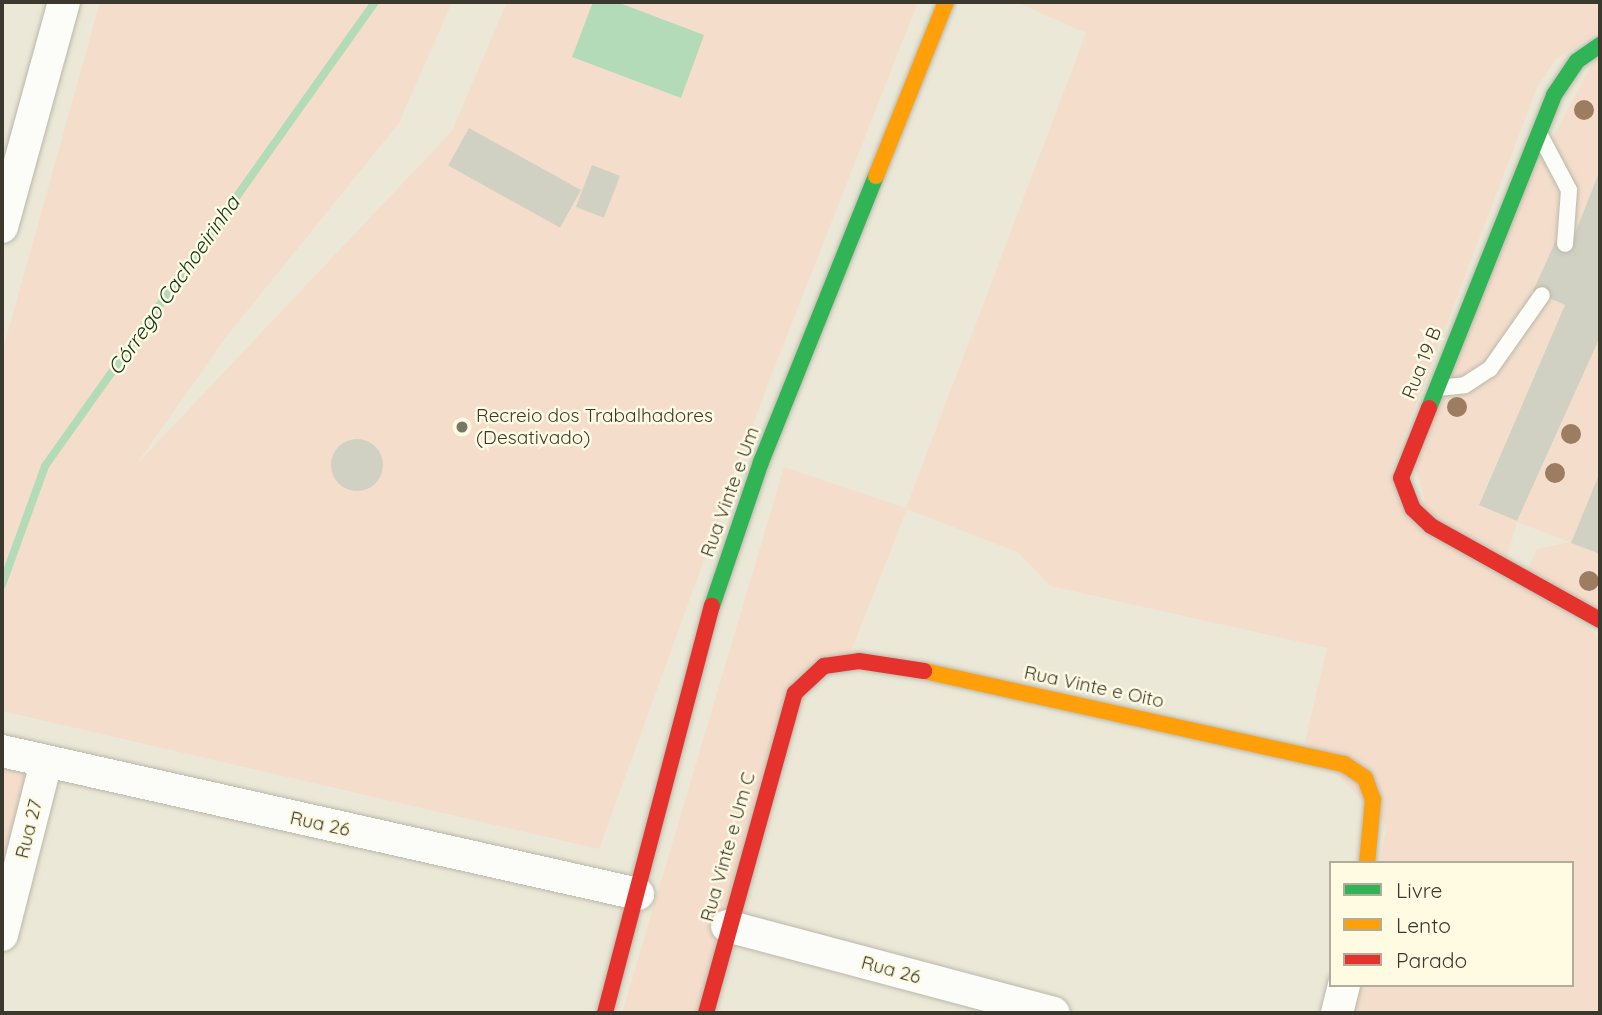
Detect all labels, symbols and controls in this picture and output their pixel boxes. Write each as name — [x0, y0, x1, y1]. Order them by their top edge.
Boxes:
water label: Córrego Cachoeirinha — [102, 191, 244, 379]
street label: Rua 19 B — [1397, 324, 1447, 402]
place label: Recreio dos Trabalhadores (Desativado) — [476, 405, 713, 449]
marker: Recreio dos Trabalhadores (Desativado) — [454, 419, 470, 435]
street label: Rua Vinte e Um — [696, 424, 764, 560]
street label: Rua Vinte e Oito — [1022, 661, 1166, 713]
street label: Rua Vinte e Um C — [696, 770, 760, 924]
street label: Rua 27 — [11, 797, 47, 861]
street label: Rua 26 — [288, 807, 352, 841]
legend — [1329, 861, 1574, 987]
text: Livre — [1396, 877, 1442, 903]
text: Lento — [1396, 912, 1451, 938]
text: Parado — [1396, 947, 1467, 973]
street label: Rua 26 — [859, 951, 923, 989]

